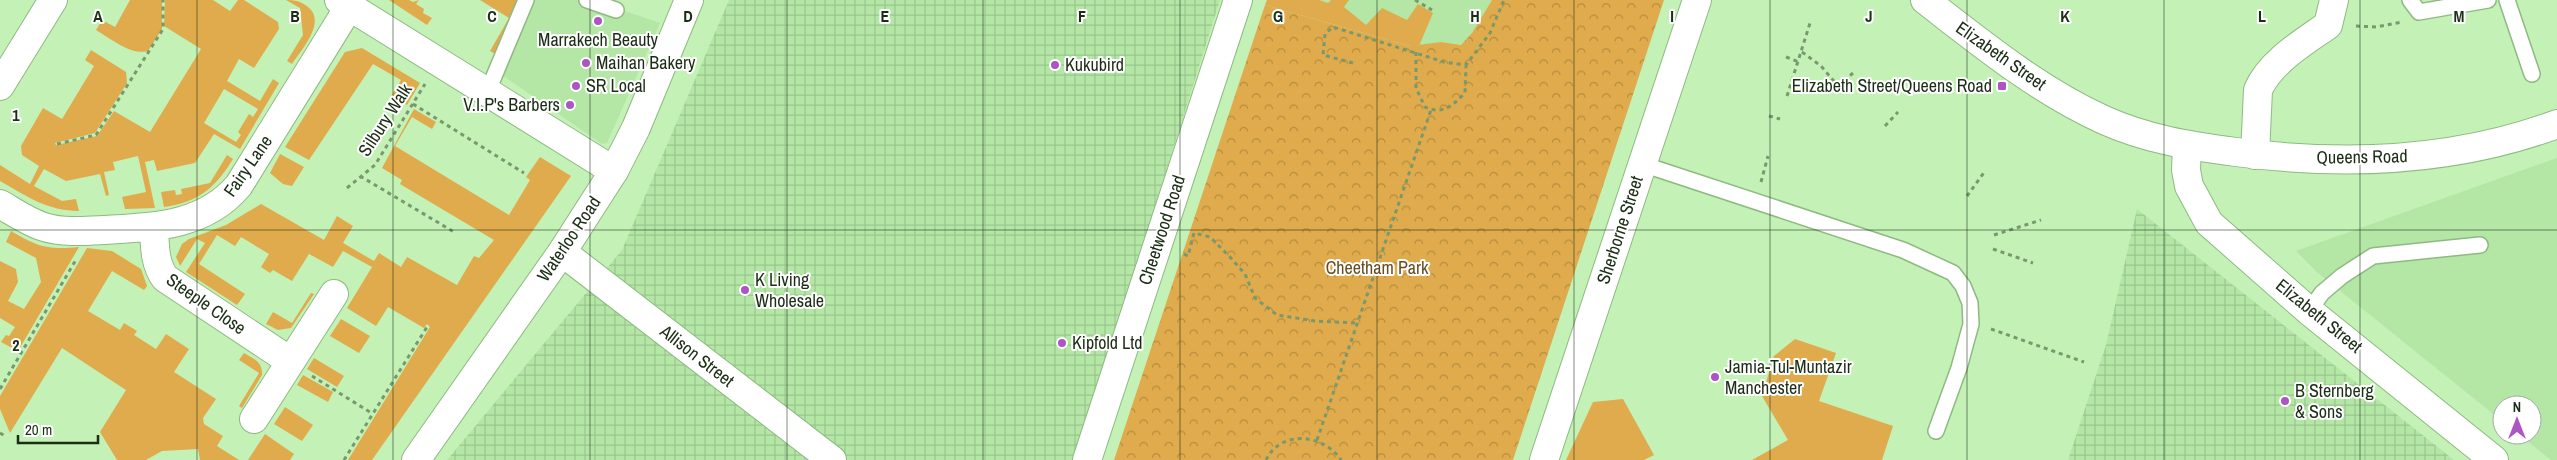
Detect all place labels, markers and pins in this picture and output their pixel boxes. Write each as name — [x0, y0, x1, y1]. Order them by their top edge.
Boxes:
marker: Marrakech Beauty — [592, 15, 604, 27]
place label: Marrakech Beauty — [538, 27, 659, 52]
place label: Maihan Bakery — [596, 50, 696, 75]
place label: Kukubird — [1065, 52, 1124, 77]
marker: Maihan Bakery — [580, 57, 592, 69]
marker: Kukubird — [1049, 59, 1061, 71]
place label: SR Local — [586, 73, 646, 98]
place label: Elizabeth Street/Queens Road — [1792, 73, 1992, 98]
marker: SR Local — [570, 80, 582, 92]
marker: Elizabeth Street/Queens Road — [1996, 80, 2008, 92]
place label: V.I.P's Barbers — [463, 92, 560, 117]
marker: V.I.P's Barbers — [564, 99, 576, 111]
place label: K Living Wholesale — [755, 267, 824, 313]
marker: K Living Wholesale — [739, 284, 751, 296]
place label: Kipfold Ltd — [1072, 330, 1143, 355]
marker: Kipfold Ltd — [1056, 337, 1068, 349]
place label: Jamia-Tul-Muntazir Manchester — [1725, 354, 1852, 400]
marker: Jamia-Tul-Muntazir Manchester — [1709, 371, 1721, 383]
place label: B Sternberg & Sons — [2295, 378, 2375, 424]
marker: B Sternberg & Sons — [2279, 395, 2291, 407]

